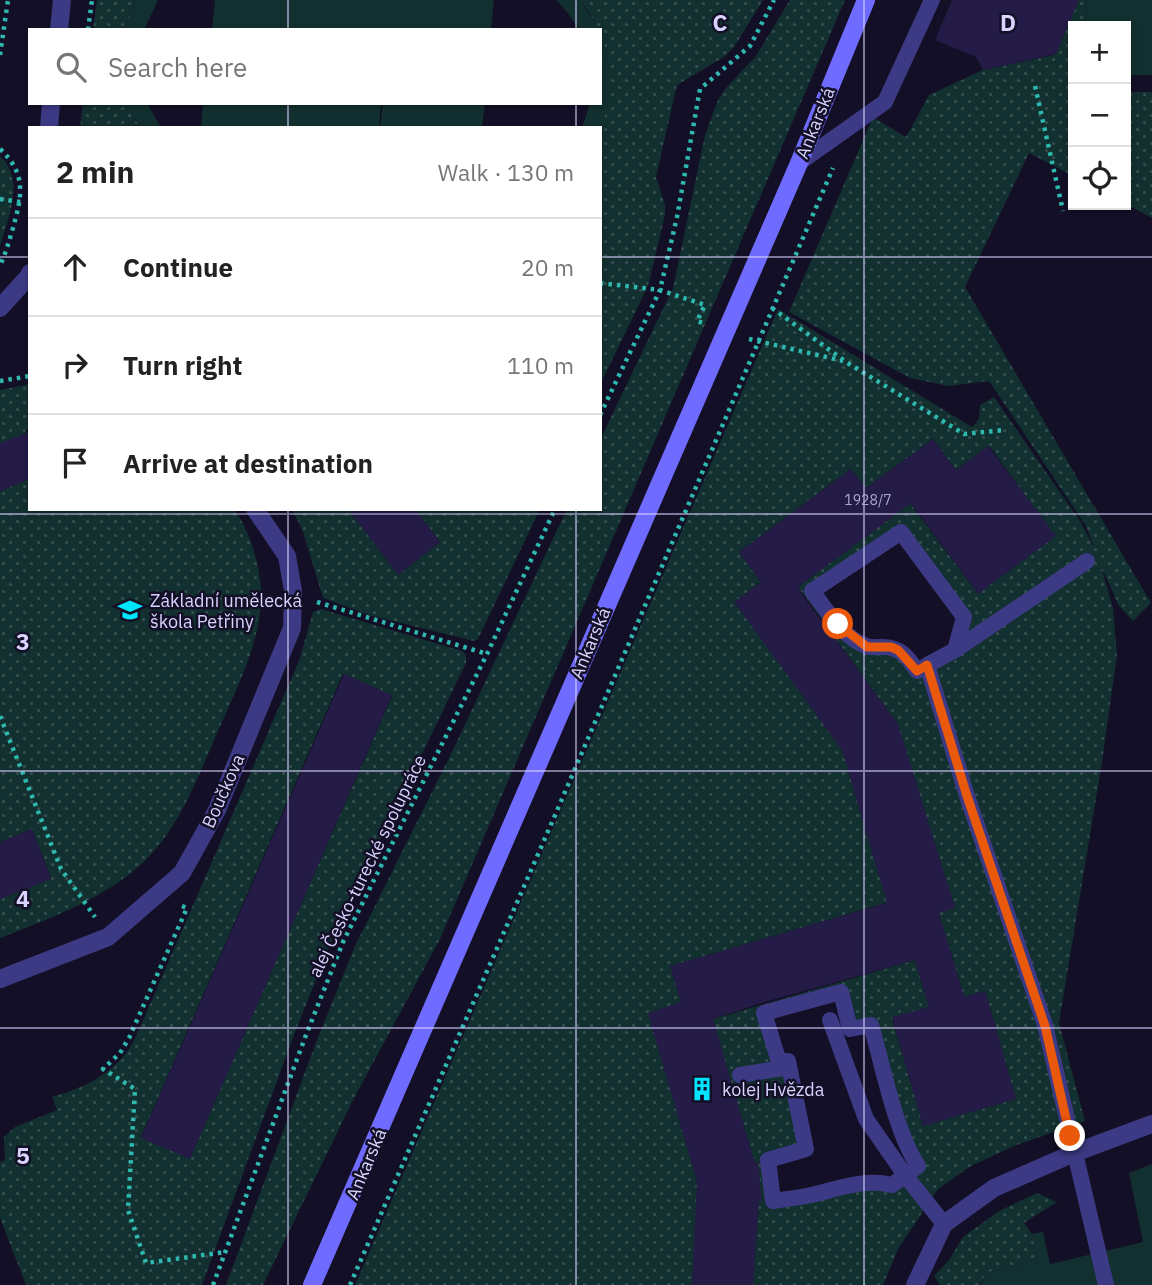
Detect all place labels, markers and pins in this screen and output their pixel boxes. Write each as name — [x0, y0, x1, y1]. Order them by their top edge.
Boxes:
place label: Základní umělecká škola Petřiny — [150, 589, 303, 633]
school or university icon: Základní umělecká škola Petřiny — [116, 596, 144, 624]
building icon: kolej Hvězda — [688, 1075, 716, 1103]
place label: kolej Hvězda — [722, 1078, 825, 1101]

